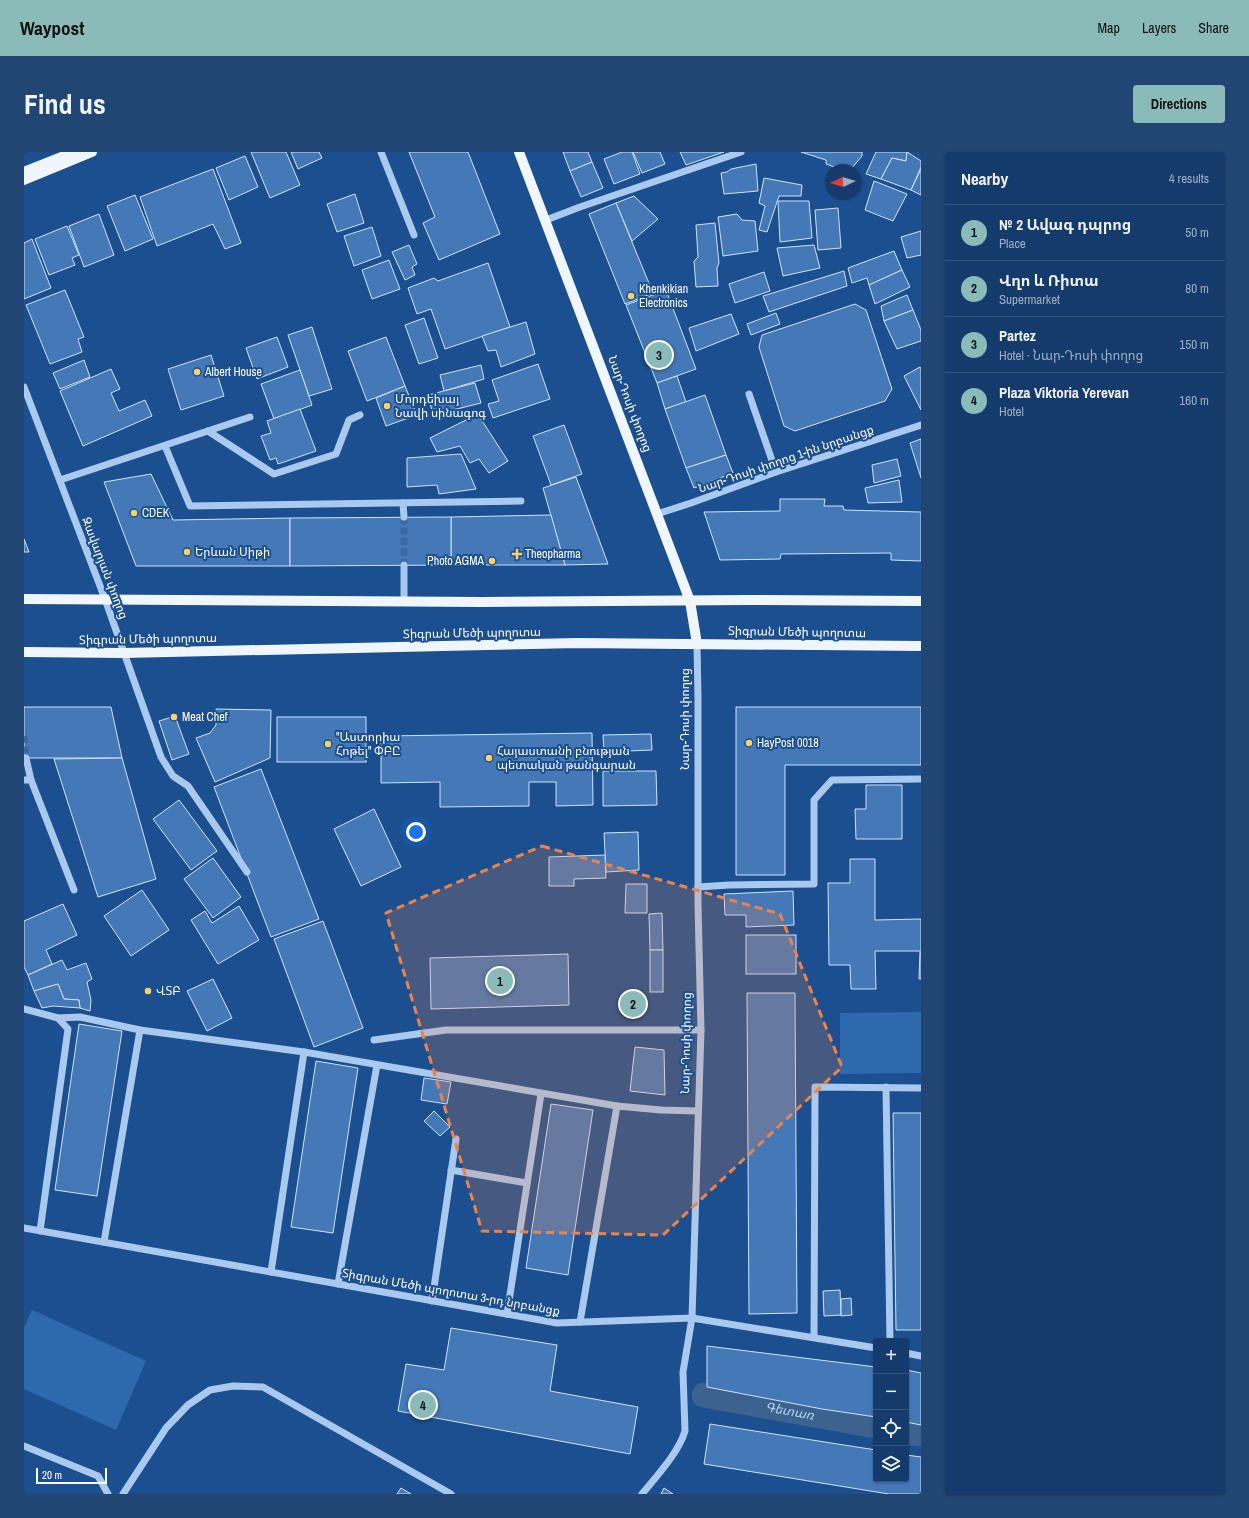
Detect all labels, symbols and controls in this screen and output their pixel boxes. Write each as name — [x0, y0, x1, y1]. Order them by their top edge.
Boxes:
text: Waypost — [20, 15, 84, 41]
text: Map — [1098, 19, 1120, 37]
text: Layers — [1142, 19, 1176, 37]
text: Share — [1198, 19, 1229, 37]
text: Find us — [24, 85, 106, 123]
button: Directions — [1133, 85, 1225, 123]
north arrow — [825, 164, 861, 200]
text: Nearby — [961, 167, 1008, 190]
text: 4 results — [1169, 170, 1209, 187]
text: № 2 Ավագ դպրոց — [999, 214, 1131, 235]
text: 1 — [971, 224, 977, 241]
text: 50 m — [1185, 224, 1209, 241]
text: Place — [999, 235, 1026, 252]
text: Վղո և Ռիտա — [999, 270, 1099, 291]
text: 2 — [971, 280, 977, 297]
text: 80 m — [1185, 280, 1209, 297]
place label: Khenkikian Electronics — [639, 281, 688, 311]
marker: Khenkikian Electronics — [626, 291, 636, 301]
text: Supermarket — [999, 291, 1060, 308]
text: Partez — [999, 325, 1036, 346]
text: 3 — [971, 336, 977, 353]
text: 150 m — [1179, 336, 1209, 353]
pin: 3 — [646, 340, 672, 370]
text: Hotel · Նար-Դոսի փողոց — [999, 347, 1143, 364]
street label: Նար-Դոսի փողոց — [604, 354, 656, 454]
place label: Albert House — [204, 364, 262, 380]
marker: Albert House — [192, 367, 202, 377]
text: Plaza Viktoria Yerevan — [999, 382, 1129, 403]
place label: Մորդեխայ Նավի սինագոգ — [395, 391, 486, 421]
text: 4 — [971, 392, 977, 409]
text: 160 m — [1179, 392, 1209, 409]
marker: Մորդեխայ Նավի սինագոգ — [382, 401, 392, 411]
text: Hotel — [999, 403, 1024, 420]
street label: Նար-Դոսի փողոց 1-ին նրբանցք — [696, 421, 876, 497]
place label: CDEK — [142, 505, 170, 521]
marker: CDEK — [129, 508, 139, 518]
street label: Զավարյան փողոց — [78, 515, 132, 621]
place label: Երևան Սիթի — [195, 544, 270, 560]
place label: Theopharma — [525, 546, 581, 562]
marker: Երևան Սիթի — [182, 547, 192, 557]
marker: Theopharma — [512, 549, 522, 559]
place label: Photo AGMA — [427, 553, 484, 569]
marker: Photo AGMA — [487, 556, 497, 566]
street label: Տիգրան Մեծի պողոտա — [728, 623, 866, 641]
street label: Տիգրան Մեծի պողոտա — [403, 624, 541, 642]
street label: Տիգրան Մեծի պողոտա — [79, 630, 217, 648]
street label: Նար-Դոսի փողոց — [677, 668, 693, 770]
place label: Meat Chef — [182, 709, 228, 725]
marker: Meat Chef — [169, 712, 179, 722]
place label: "Աստորիա Հոթել" ՓԲԸ — [336, 729, 400, 759]
place label: HayPost 0018 — [757, 735, 819, 751]
marker: HayPost 0018 — [744, 738, 754, 748]
marker: "Աստորիա Հոթել" ՓԲԸ — [323, 739, 333, 749]
place label: Հայաստանի բնության պետական թանգարան — [497, 743, 636, 773]
marker: Հայաստանի բնության պետական թանգարան — [484, 753, 494, 763]
your location — [406, 822, 426, 842]
pin: 1 — [487, 966, 513, 996]
place label: ՎՏԲ — [156, 983, 181, 999]
marker: ՎՏԲ — [143, 986, 153, 996]
pin: 2 — [620, 989, 646, 1019]
street label: Նար-Դոսի փողոց — [677, 992, 695, 1094]
street label: Տիգրան Մեծի պողոտա 3-րդ նրբանցք — [341, 1265, 561, 1319]
map controls — [873, 1338, 909, 1482]
button: + — [873, 1338, 909, 1374]
button: − — [873, 1374, 909, 1410]
pin: 4 — [410, 1390, 436, 1420]
water label: Գետառ — [764, 1398, 817, 1423]
button: locate — [873, 1410, 909, 1446]
button: layers — [873, 1446, 909, 1482]
scale bar — [36, 1466, 107, 1485]
text: 20 m — [42, 1468, 62, 1482]

